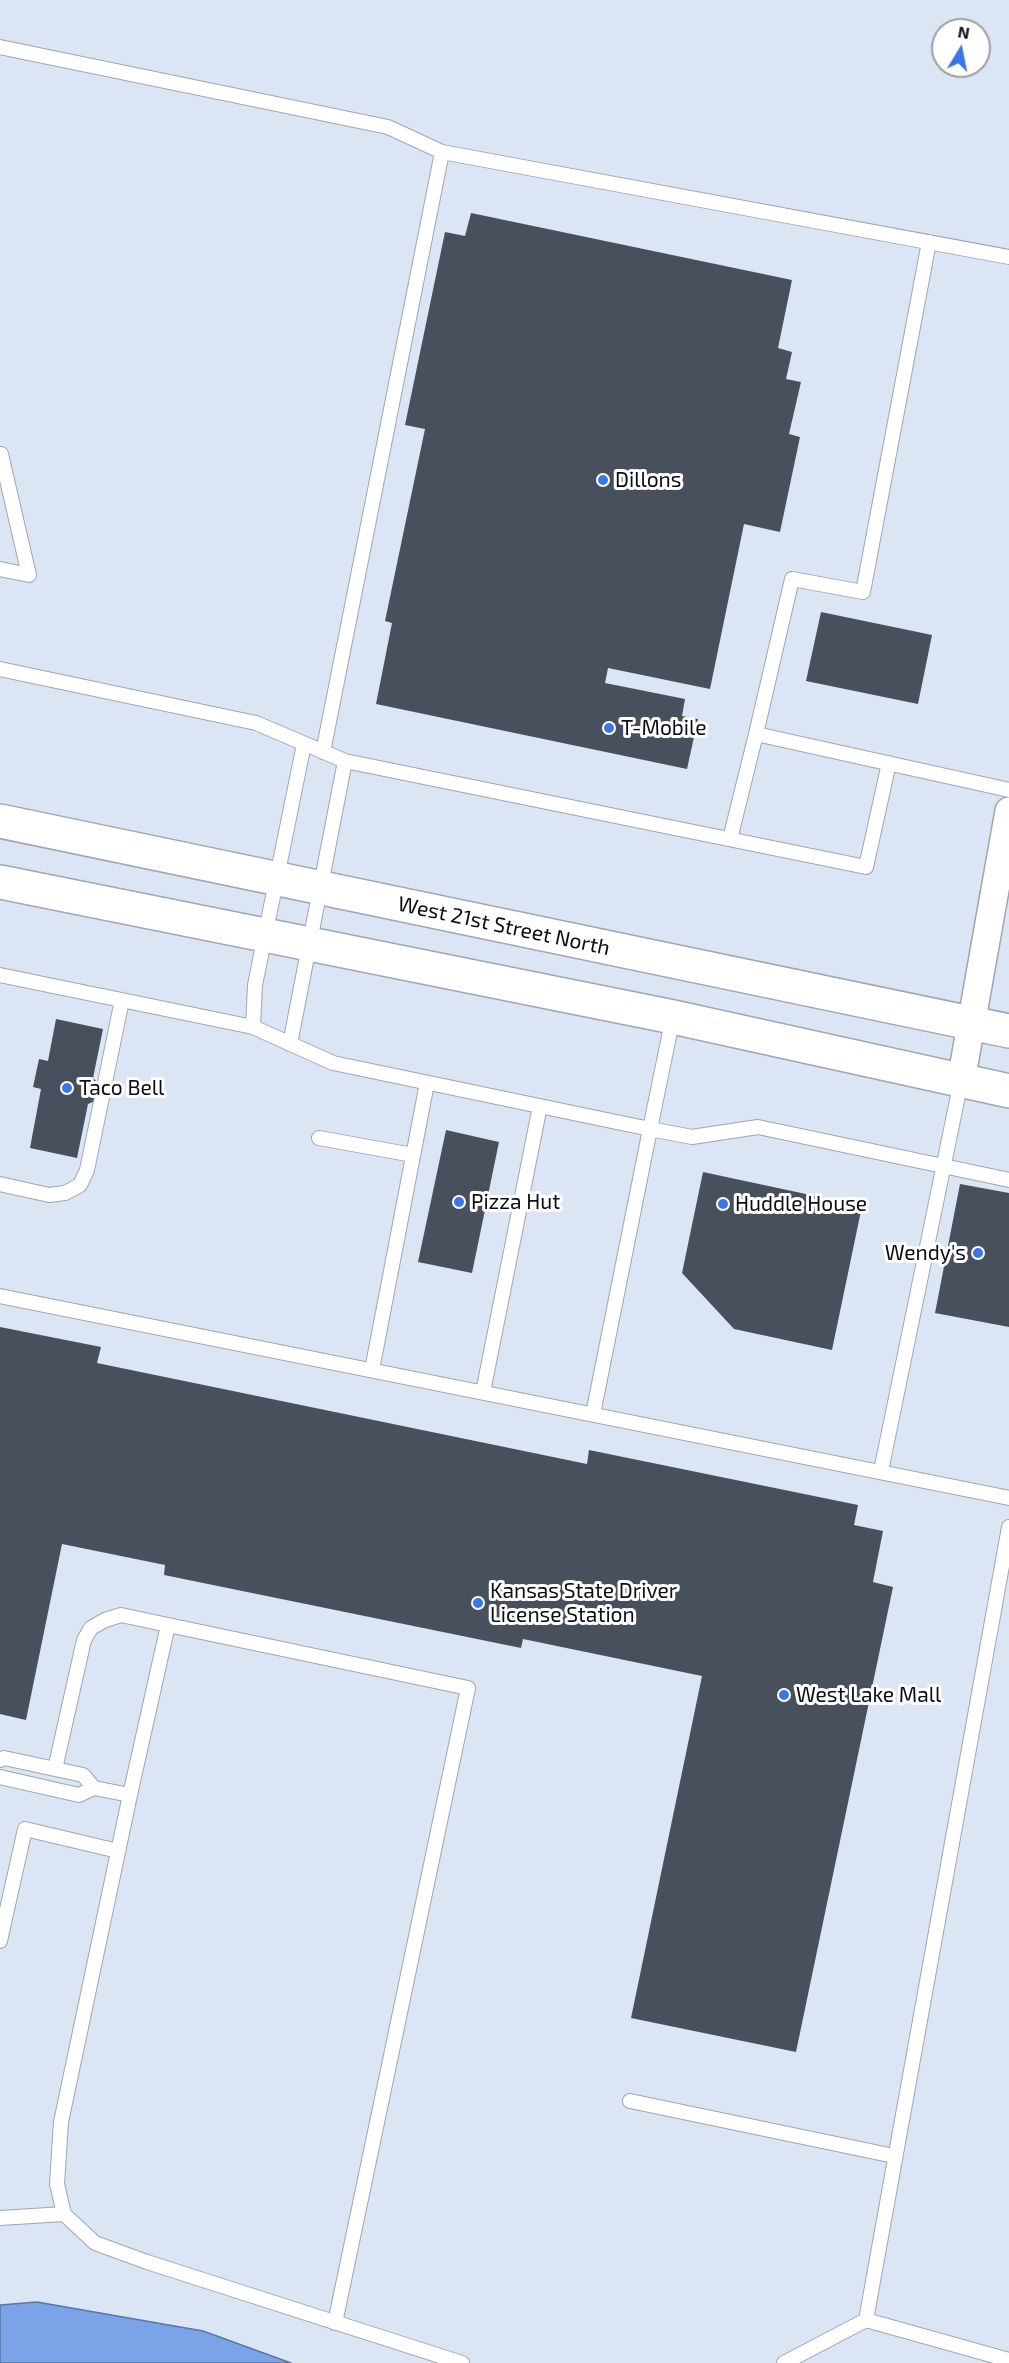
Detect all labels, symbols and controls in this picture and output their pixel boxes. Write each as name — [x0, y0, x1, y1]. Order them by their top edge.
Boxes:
north arrow — [931, 18, 991, 78]
text: N — [957, 21, 971, 42]
place label: Dillons — [615, 467, 681, 493]
marker: Dillons — [596, 473, 610, 487]
place label: T-Mobile — [621, 715, 707, 741]
marker: T-Mobile — [602, 721, 616, 735]
street label: West 21st Street North — [396, 891, 612, 961]
place label: Taco Bell — [79, 1075, 164, 1101]
marker: Taco Bell — [60, 1081, 74, 1095]
place label: Pizza Hut — [471, 1189, 560, 1215]
place label: Huddle House — [735, 1191, 867, 1217]
marker: Pizza Hut — [452, 1195, 466, 1209]
marker: Huddle House — [716, 1197, 730, 1211]
place label: Wendy's — [885, 1240, 966, 1266]
marker: Wendy's — [971, 1246, 985, 1260]
place label: Kansas State Driver License Station — [490, 1578, 677, 1628]
marker: Kansas State Driver License Station — [471, 1596, 485, 1610]
place label: West Lake Mall — [796, 1682, 941, 1708]
marker: West Lake Mall — [777, 1688, 791, 1702]

